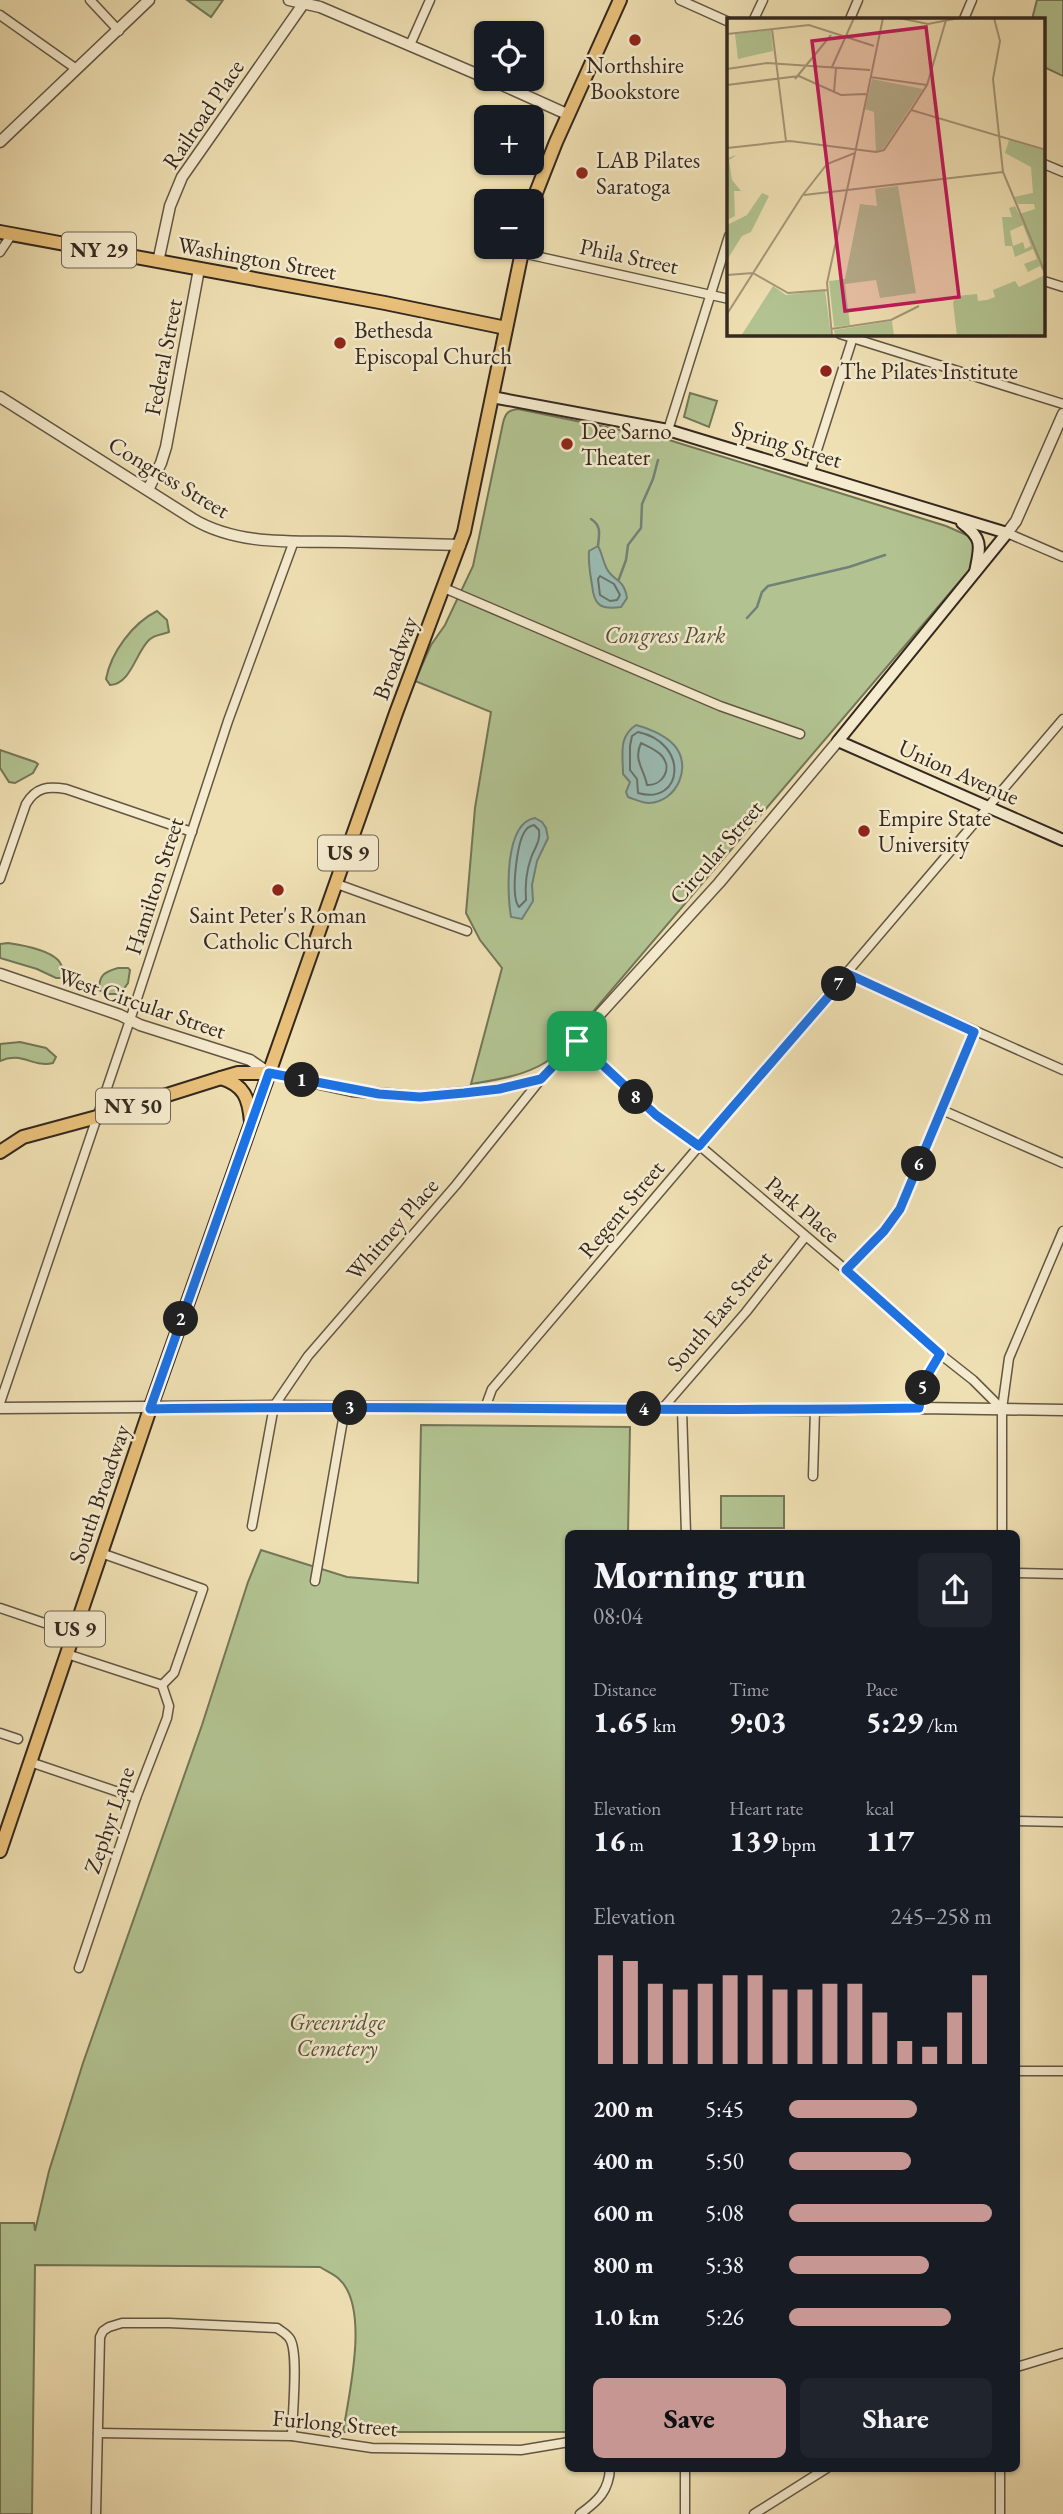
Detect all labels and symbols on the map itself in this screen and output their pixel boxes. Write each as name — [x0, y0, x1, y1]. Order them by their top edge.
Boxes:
inset map — [727, 18, 1046, 336]
marker: Northshire Bookstore — [627, 32, 643, 48]
place label: Northshire Bookstore — [586, 50, 684, 106]
street label: Railroad Place — [155, 53, 251, 175]
place label: LAB Pilates Saratoga — [596, 145, 700, 201]
marker: LAB Pilates Saratoga — [574, 165, 590, 181]
street label: Washington Street — [175, 229, 340, 287]
street label: Phila Street — [577, 231, 682, 281]
road number: NY 29 — [62, 232, 136, 268]
street label: Federal Street — [137, 295, 189, 418]
place label: Bethesda Episcopal Church — [354, 315, 512, 371]
marker: Bethesda Episcopal Church — [332, 335, 348, 351]
place label: The Pilates Institute — [840, 356, 1018, 386]
marker: The Pilates Institute — [818, 363, 834, 379]
street label: Spring Street — [728, 413, 846, 475]
place label: Dee Sarno Theater — [581, 416, 672, 472]
street label: Congress Street — [103, 429, 236, 525]
marker: Dee Sarno Theater — [559, 436, 575, 452]
street label: Broadway — [365, 611, 425, 704]
park label: Congress Park — [605, 620, 726, 650]
street label: Union Avenue — [894, 732, 1024, 812]
street label: Circular Street — [662, 793, 770, 910]
place label: Empire State University — [878, 803, 991, 859]
street label: Hamilton Street — [118, 813, 191, 959]
marker: Empire State University — [856, 823, 872, 839]
road number: US 9 — [318, 836, 378, 870]
marker: Saint Peter's Roman Catholic Church — [270, 882, 286, 898]
place label: Saint Peter's Roman Catholic Church — [189, 900, 367, 956]
street label: West Circular Street — [54, 960, 231, 1046]
pin: 7 — [822, 967, 856, 1002]
pin — [547, 1011, 607, 1071]
pin: 1 — [284, 1062, 320, 1098]
pin: 8 — [618, 1080, 654, 1114]
road number: NY 50 — [96, 1088, 170, 1124]
pin: 6 — [902, 1146, 936, 1182]
street label: Regent Street — [571, 1153, 671, 1264]
street label: Park Place — [759, 1169, 847, 1249]
street label: Whitney Place — [339, 1171, 445, 1287]
street label: South East Street — [660, 1244, 779, 1378]
pin: 2 — [164, 1302, 198, 1336]
pin: 5 — [906, 1370, 940, 1406]
pin: 3 — [332, 1390, 368, 1426]
pin: 4 — [626, 1392, 662, 1426]
street label: South Broadway — [61, 1420, 137, 1568]
road number: US 9 — [45, 1612, 105, 1646]
street label: Zephyr Lane — [77, 1762, 141, 1878]
park label: Greenridge Cemetery — [289, 2007, 386, 2063]
street label: Furlong Street — [271, 2403, 400, 2443]

